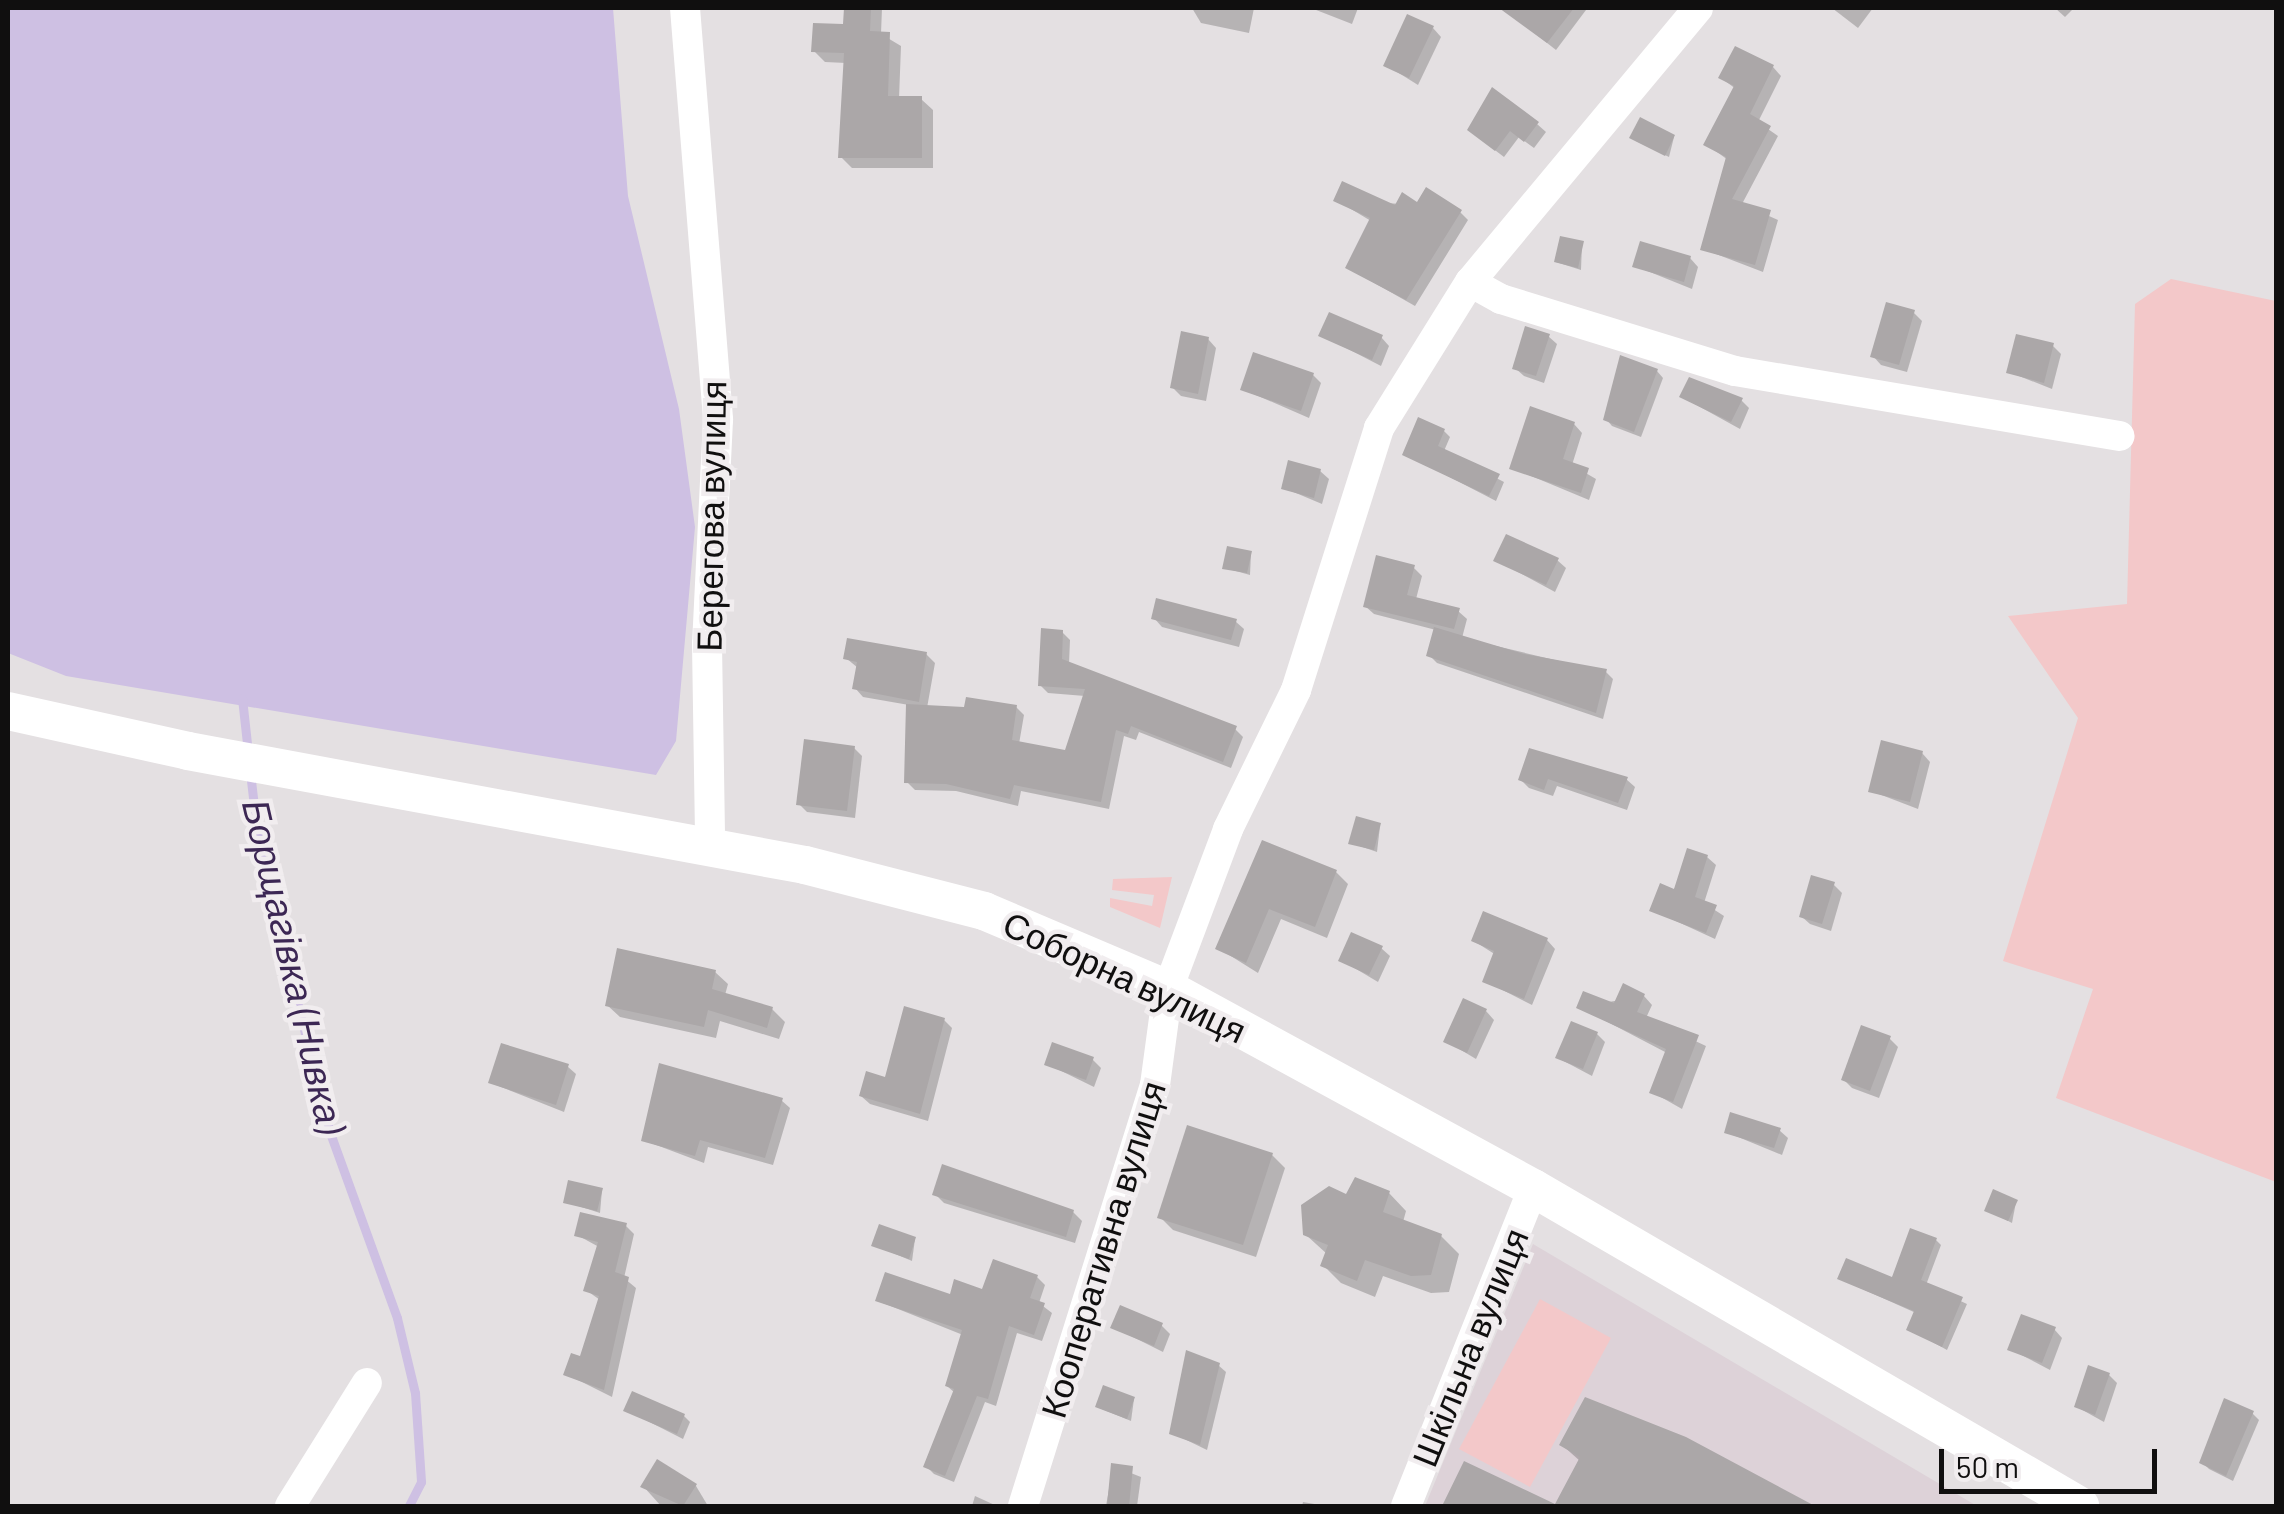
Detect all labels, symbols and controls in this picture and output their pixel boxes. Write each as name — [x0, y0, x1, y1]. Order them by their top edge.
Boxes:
street label: Берегова вулиця — [687, 380, 733, 652]
water label: Борщагівка (Нивка) — [233, 795, 355, 1137]
street label: Соборна вулиця — [997, 901, 1253, 1051]
street label: Кооперативна вулиця — [1031, 1076, 1173, 1422]
street label: Шкільна вулиця — [1402, 1222, 1536, 1472]
scale bar — [1944, 1429, 2162, 1491]
text: 50 m — [1956, 1448, 2019, 1484]

